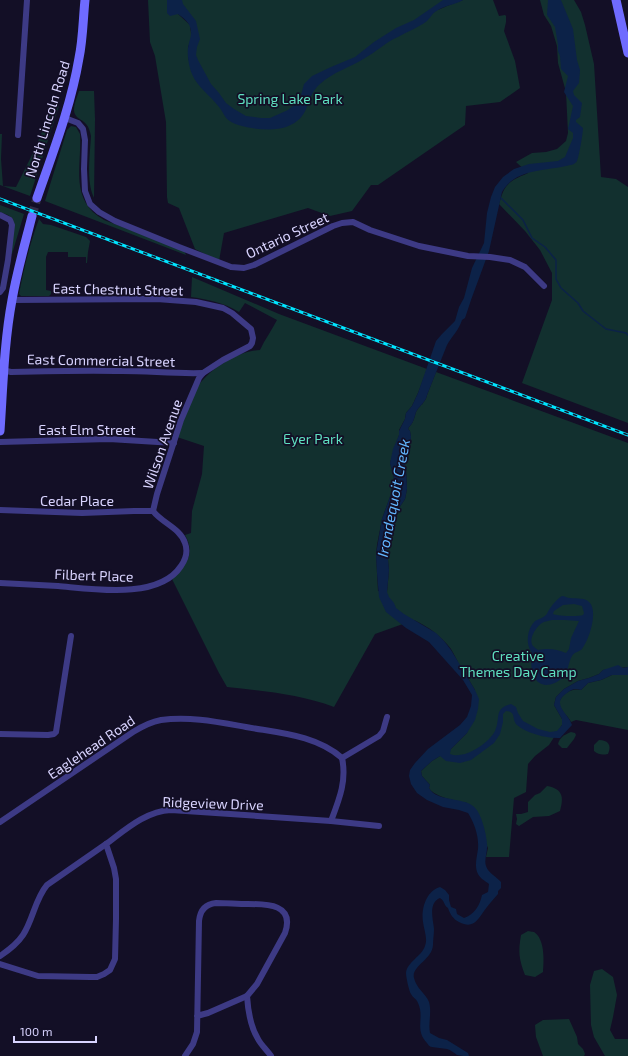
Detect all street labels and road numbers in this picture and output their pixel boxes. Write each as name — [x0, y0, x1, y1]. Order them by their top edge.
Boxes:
street label: North Lincoln Road — [21, 59, 73, 179]
street label: Ontario Street — [243, 208, 331, 262]
street label: East Chestnut Street — [53, 279, 183, 299]
street label: East Commercial Street — [27, 350, 175, 370]
street label: Wilson Avenue — [139, 397, 185, 491]
street label: East Elm Street — [38, 421, 136, 438]
street label: Cedar Place — [40, 492, 114, 509]
street label: Filbert Place — [54, 565, 134, 585]
street label: Eaglehead Road — [44, 712, 138, 782]
street label: Ridgeview Drive — [162, 793, 264, 813]

